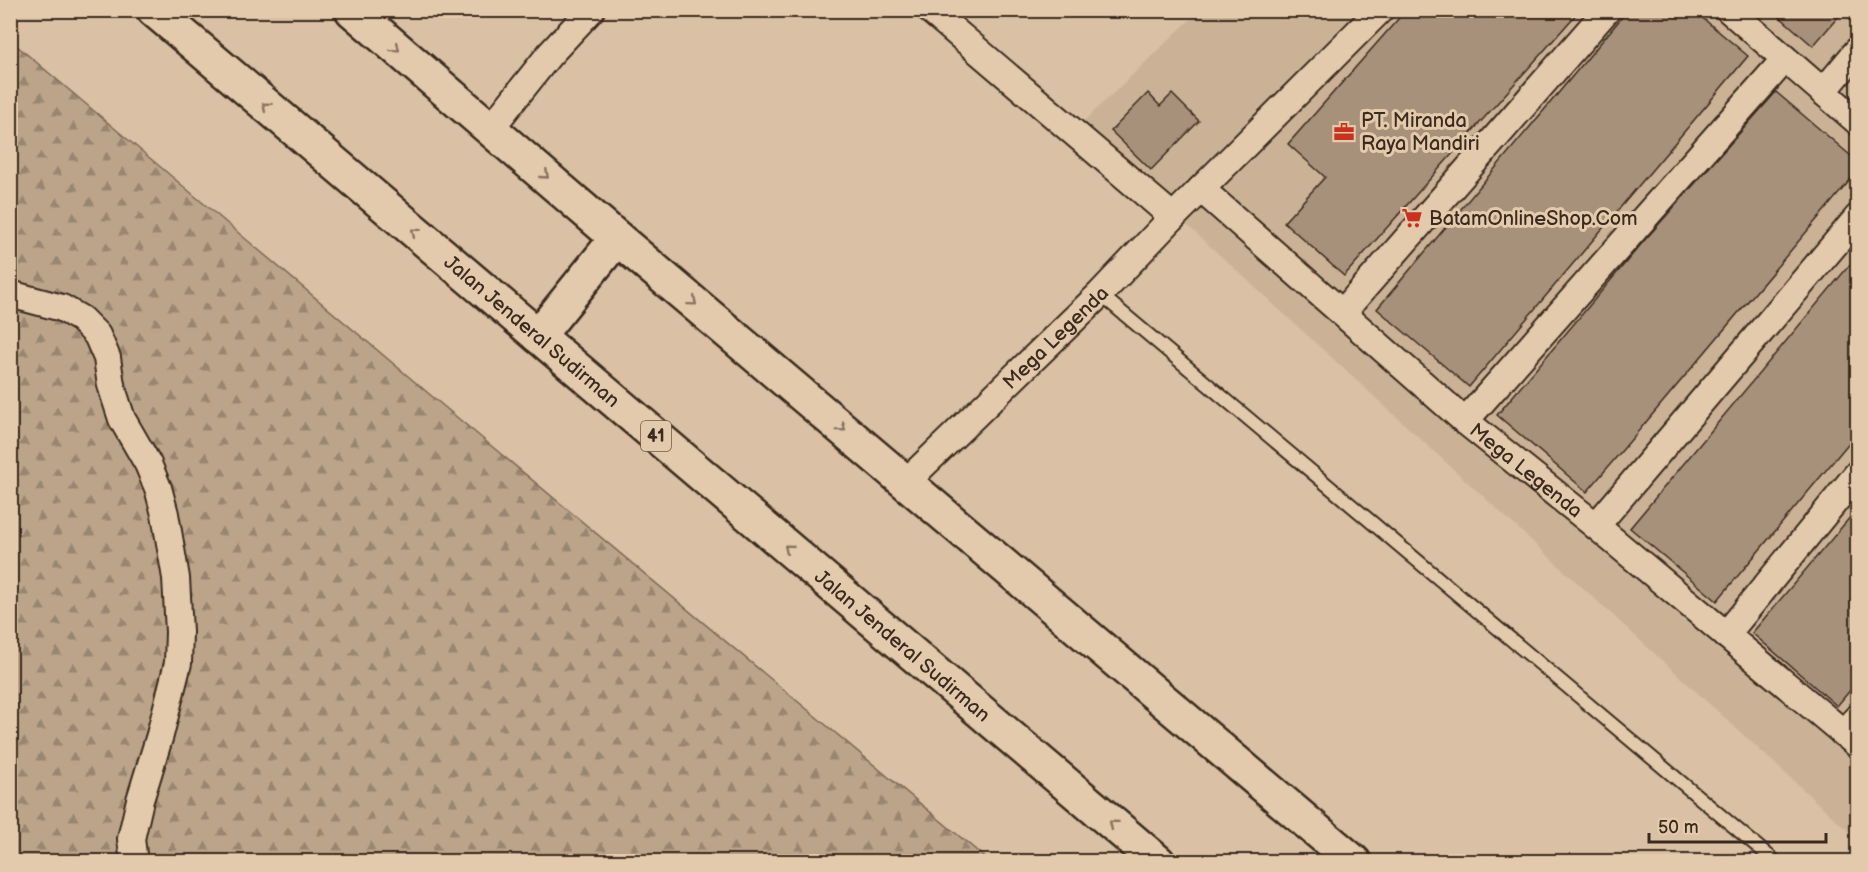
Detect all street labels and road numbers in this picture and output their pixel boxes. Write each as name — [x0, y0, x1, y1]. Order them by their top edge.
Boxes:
street label: Jalan Jenderal Sudirman — [439, 251, 624, 413]
street label: Mega Legenda — [998, 282, 1114, 395]
street label: Mega Legenda — [1464, 418, 1587, 523]
road number: 41 — [641, 421, 671, 451]
street label: Jalan Jenderal Sudirman — [809, 565, 995, 727]

